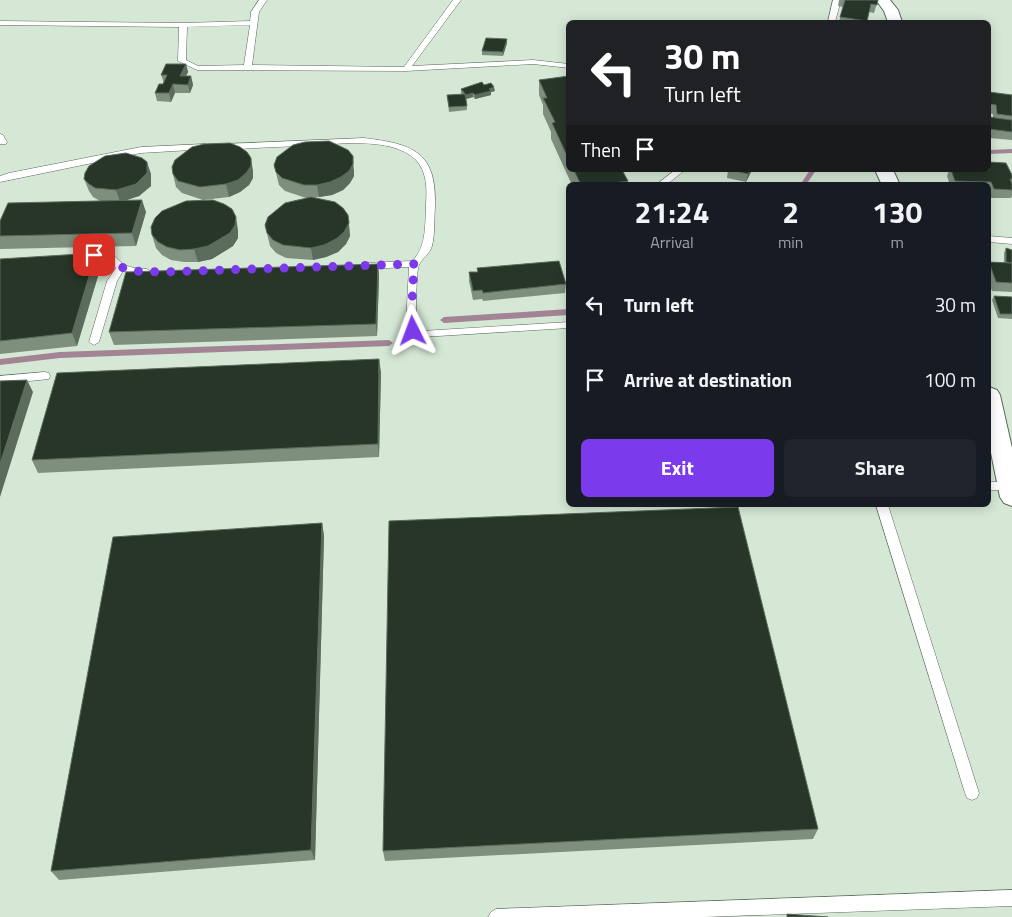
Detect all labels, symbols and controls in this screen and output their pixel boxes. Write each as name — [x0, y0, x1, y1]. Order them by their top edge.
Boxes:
text: 30 m — [664, 29, 740, 83]
icon: left — [581, 40, 646, 105]
text: Turn left — [664, 77, 741, 111]
text: Then — [581, 135, 621, 164]
icon: arrive — [631, 135, 659, 163]
text: 21:24 — [635, 189, 709, 235]
text: 2 — [782, 189, 799, 235]
text: 130 — [872, 189, 922, 235]
text: Arrival — [650, 230, 694, 254]
text: min — [778, 230, 803, 254]
text: m — [891, 230, 904, 254]
pin — [73, 234, 115, 276]
icon: arrive — [80, 241, 108, 269]
text: Turn left — [624, 290, 694, 319]
text: 30 m — [935, 290, 976, 319]
icon: left — [581, 291, 609, 319]
position arrow — [386, 304, 438, 356]
text: Arrive at destination — [624, 365, 792, 394]
text: 100 m — [924, 365, 976, 394]
icon: arrive — [581, 366, 609, 394]
button: Exit — [581, 439, 774, 497]
button: Share — [784, 439, 976, 497]

